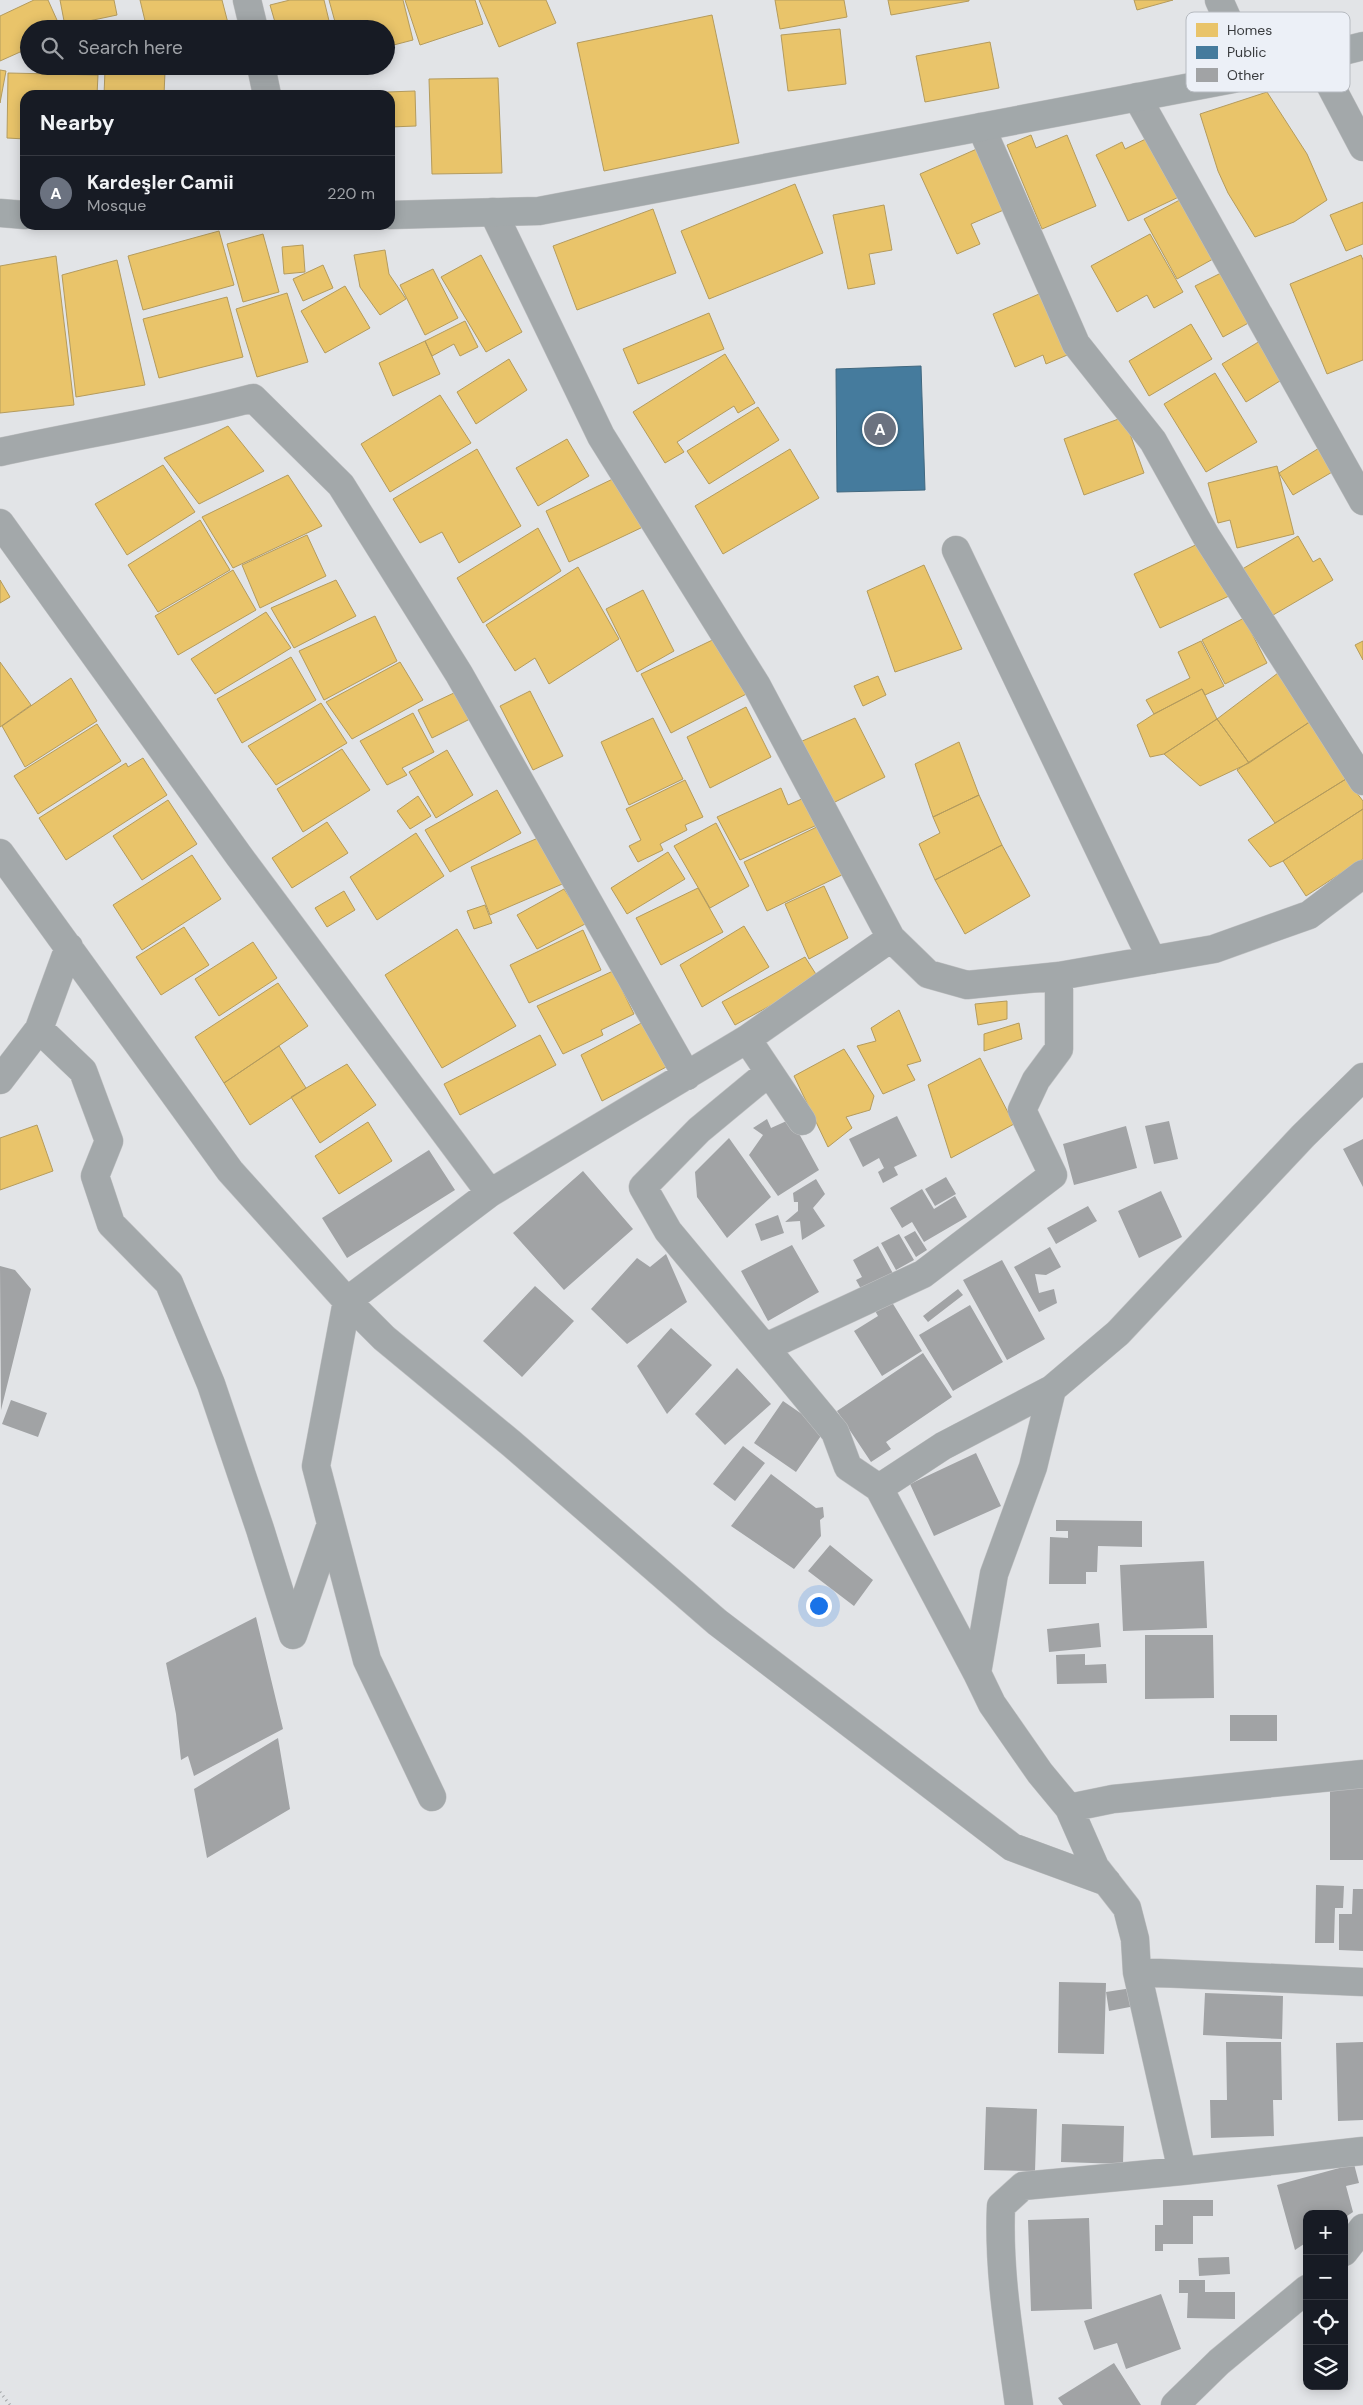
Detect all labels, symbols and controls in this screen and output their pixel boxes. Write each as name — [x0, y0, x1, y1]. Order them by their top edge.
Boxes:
legend — [1186, 12, 1350, 92]
search box — [20, 20, 395, 75]
text: Homes — [1227, 21, 1272, 39]
icon: search — [38, 34, 66, 62]
text: Search here — [78, 35, 183, 60]
text: Public — [1227, 43, 1266, 61]
text: Other — [1227, 66, 1265, 84]
text: Nearby — [40, 109, 114, 137]
text: Kardeşler Camii — [87, 170, 234, 195]
text: A — [50, 183, 62, 204]
text: 220 m — [327, 183, 375, 204]
text: Mosque — [87, 195, 146, 216]
pin: A — [864, 410, 896, 448]
your location — [806, 1593, 832, 1619]
map controls — [1303, 2210, 1348, 2390]
button: + — [1303, 2210, 1348, 2255]
button: − — [1303, 2255, 1348, 2300]
button: locate — [1303, 2300, 1348, 2345]
button: layers — [1303, 2345, 1348, 2390]

